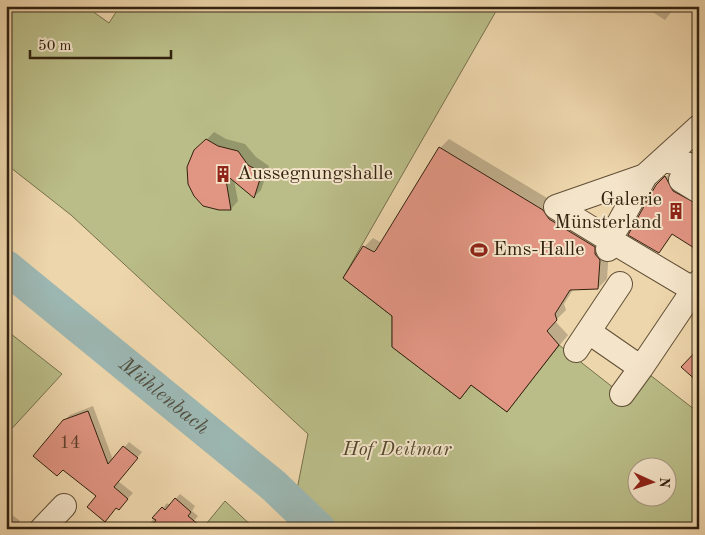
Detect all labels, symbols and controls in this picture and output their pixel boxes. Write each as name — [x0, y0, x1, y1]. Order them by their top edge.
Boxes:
scale bar — [30, 28, 171, 60]
text: 50 m — [38, 39, 72, 54]
building icon: Aussegnungshalle — [213, 164, 233, 184]
place label: Aussegnungshalle — [237, 164, 393, 184]
place label: Galerie Münsterland — [554, 190, 662, 233]
building icon: Galerie Münsterland — [666, 201, 686, 221]
sports icon: Ems-Halle — [469, 240, 489, 260]
place label: Ems-Halle — [493, 240, 584, 260]
water label: Mühlenbach — [114, 353, 213, 439]
house number: 14 — [60, 434, 80, 452]
park label: Hof Deitmar — [342, 440, 452, 460]
north arrow — [628, 458, 678, 508]
text: N — [657, 477, 671, 489]

